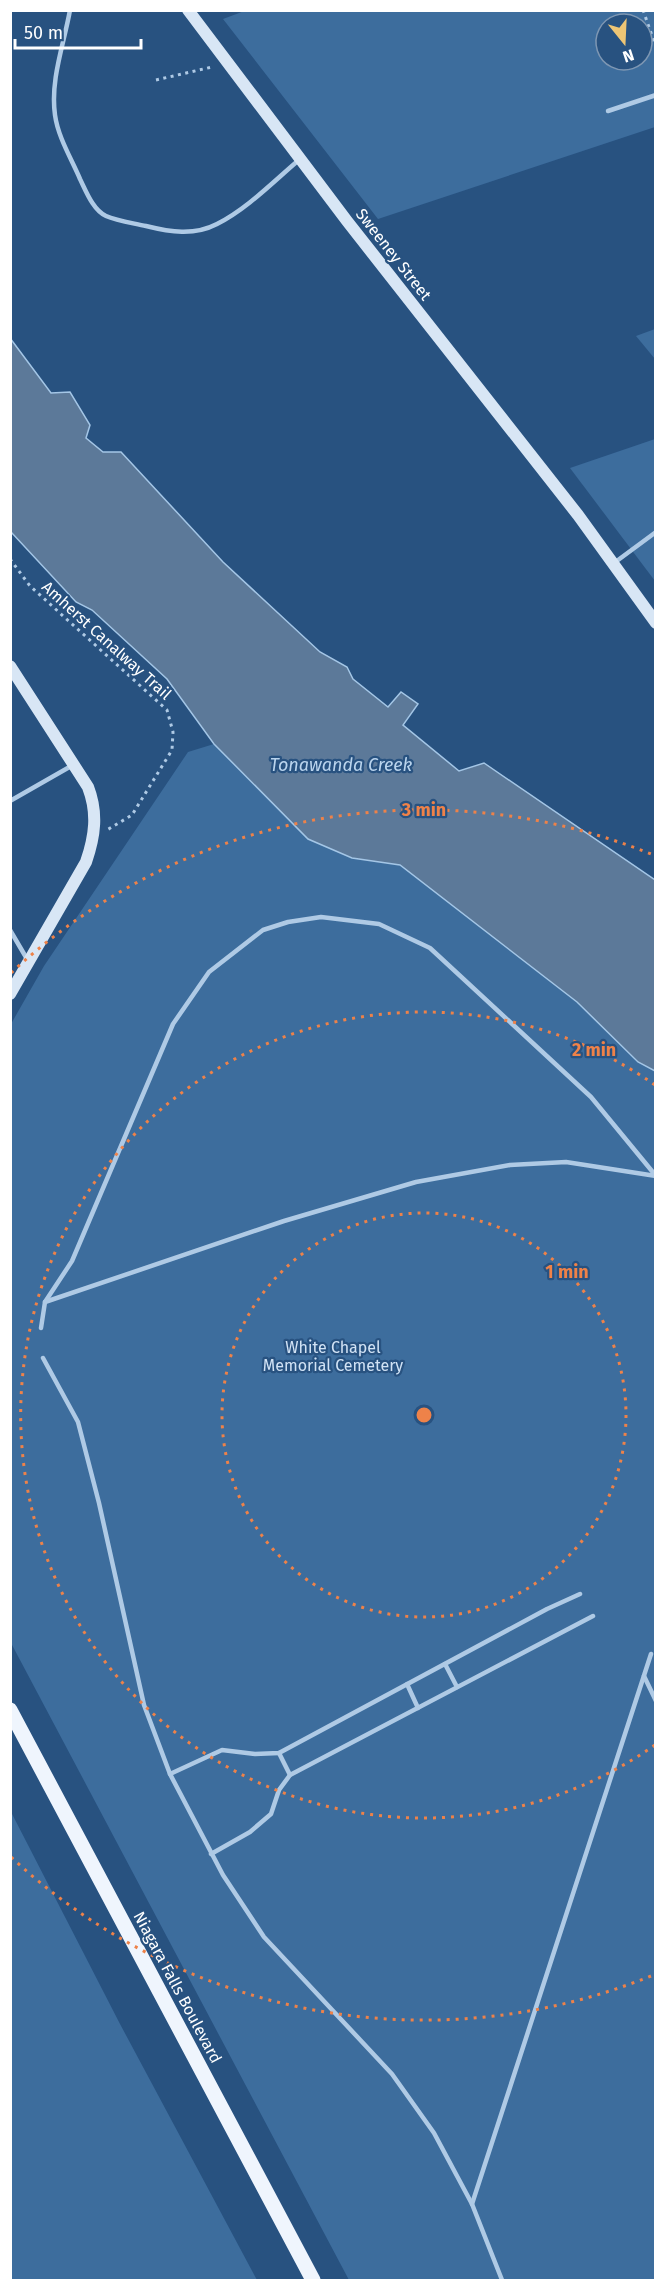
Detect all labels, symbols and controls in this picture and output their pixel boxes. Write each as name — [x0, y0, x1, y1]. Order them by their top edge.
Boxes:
scale bar — [15, 12, 141, 50]
north arrow — [594, 12, 654, 72]
text: 50 m — [24, 22, 63, 44]
text: N — [621, 45, 636, 66]
street label: Sweeney Street — [352, 205, 435, 304]
street label: Amherst Canalway Trail — [38, 577, 176, 704]
water label: Tonawanda Creek — [270, 754, 412, 776]
text: 3 min — [401, 799, 446, 821]
text: 2 min — [572, 1039, 616, 1061]
text: 1 min — [545, 1261, 589, 1283]
park label: White Chapel Memorial Cemetery — [263, 1338, 403, 1375]
centre of rings — [414, 1405, 434, 1425]
street label: Niagara Falls Boulevard — [129, 1908, 226, 2066]

